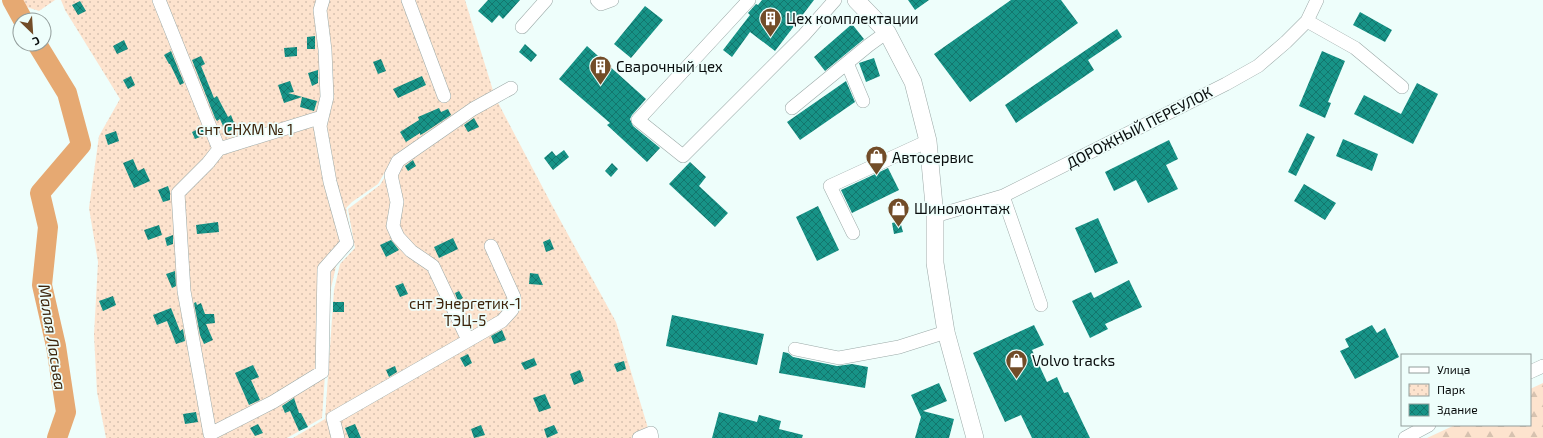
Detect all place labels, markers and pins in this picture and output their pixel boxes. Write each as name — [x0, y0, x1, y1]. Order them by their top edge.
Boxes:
building icon: Цех комплектации — [758, 5, 784, 38]
place label: Цех комплектации — [786, 9, 919, 27]
building icon: Сварочный цех — [587, 53, 613, 86]
place label: Сварочный цех — [616, 57, 723, 75]
shop icon: Автосервис — [864, 144, 890, 177]
place label: Автосервис — [892, 148, 974, 166]
shop icon: Шиномонтаж — [886, 195, 912, 228]
place label: Шиномонтаж — [914, 199, 1010, 217]
shop icon: Volvo tracks — [1003, 347, 1029, 380]
place label: Volvo tracks — [1032, 351, 1115, 369]

